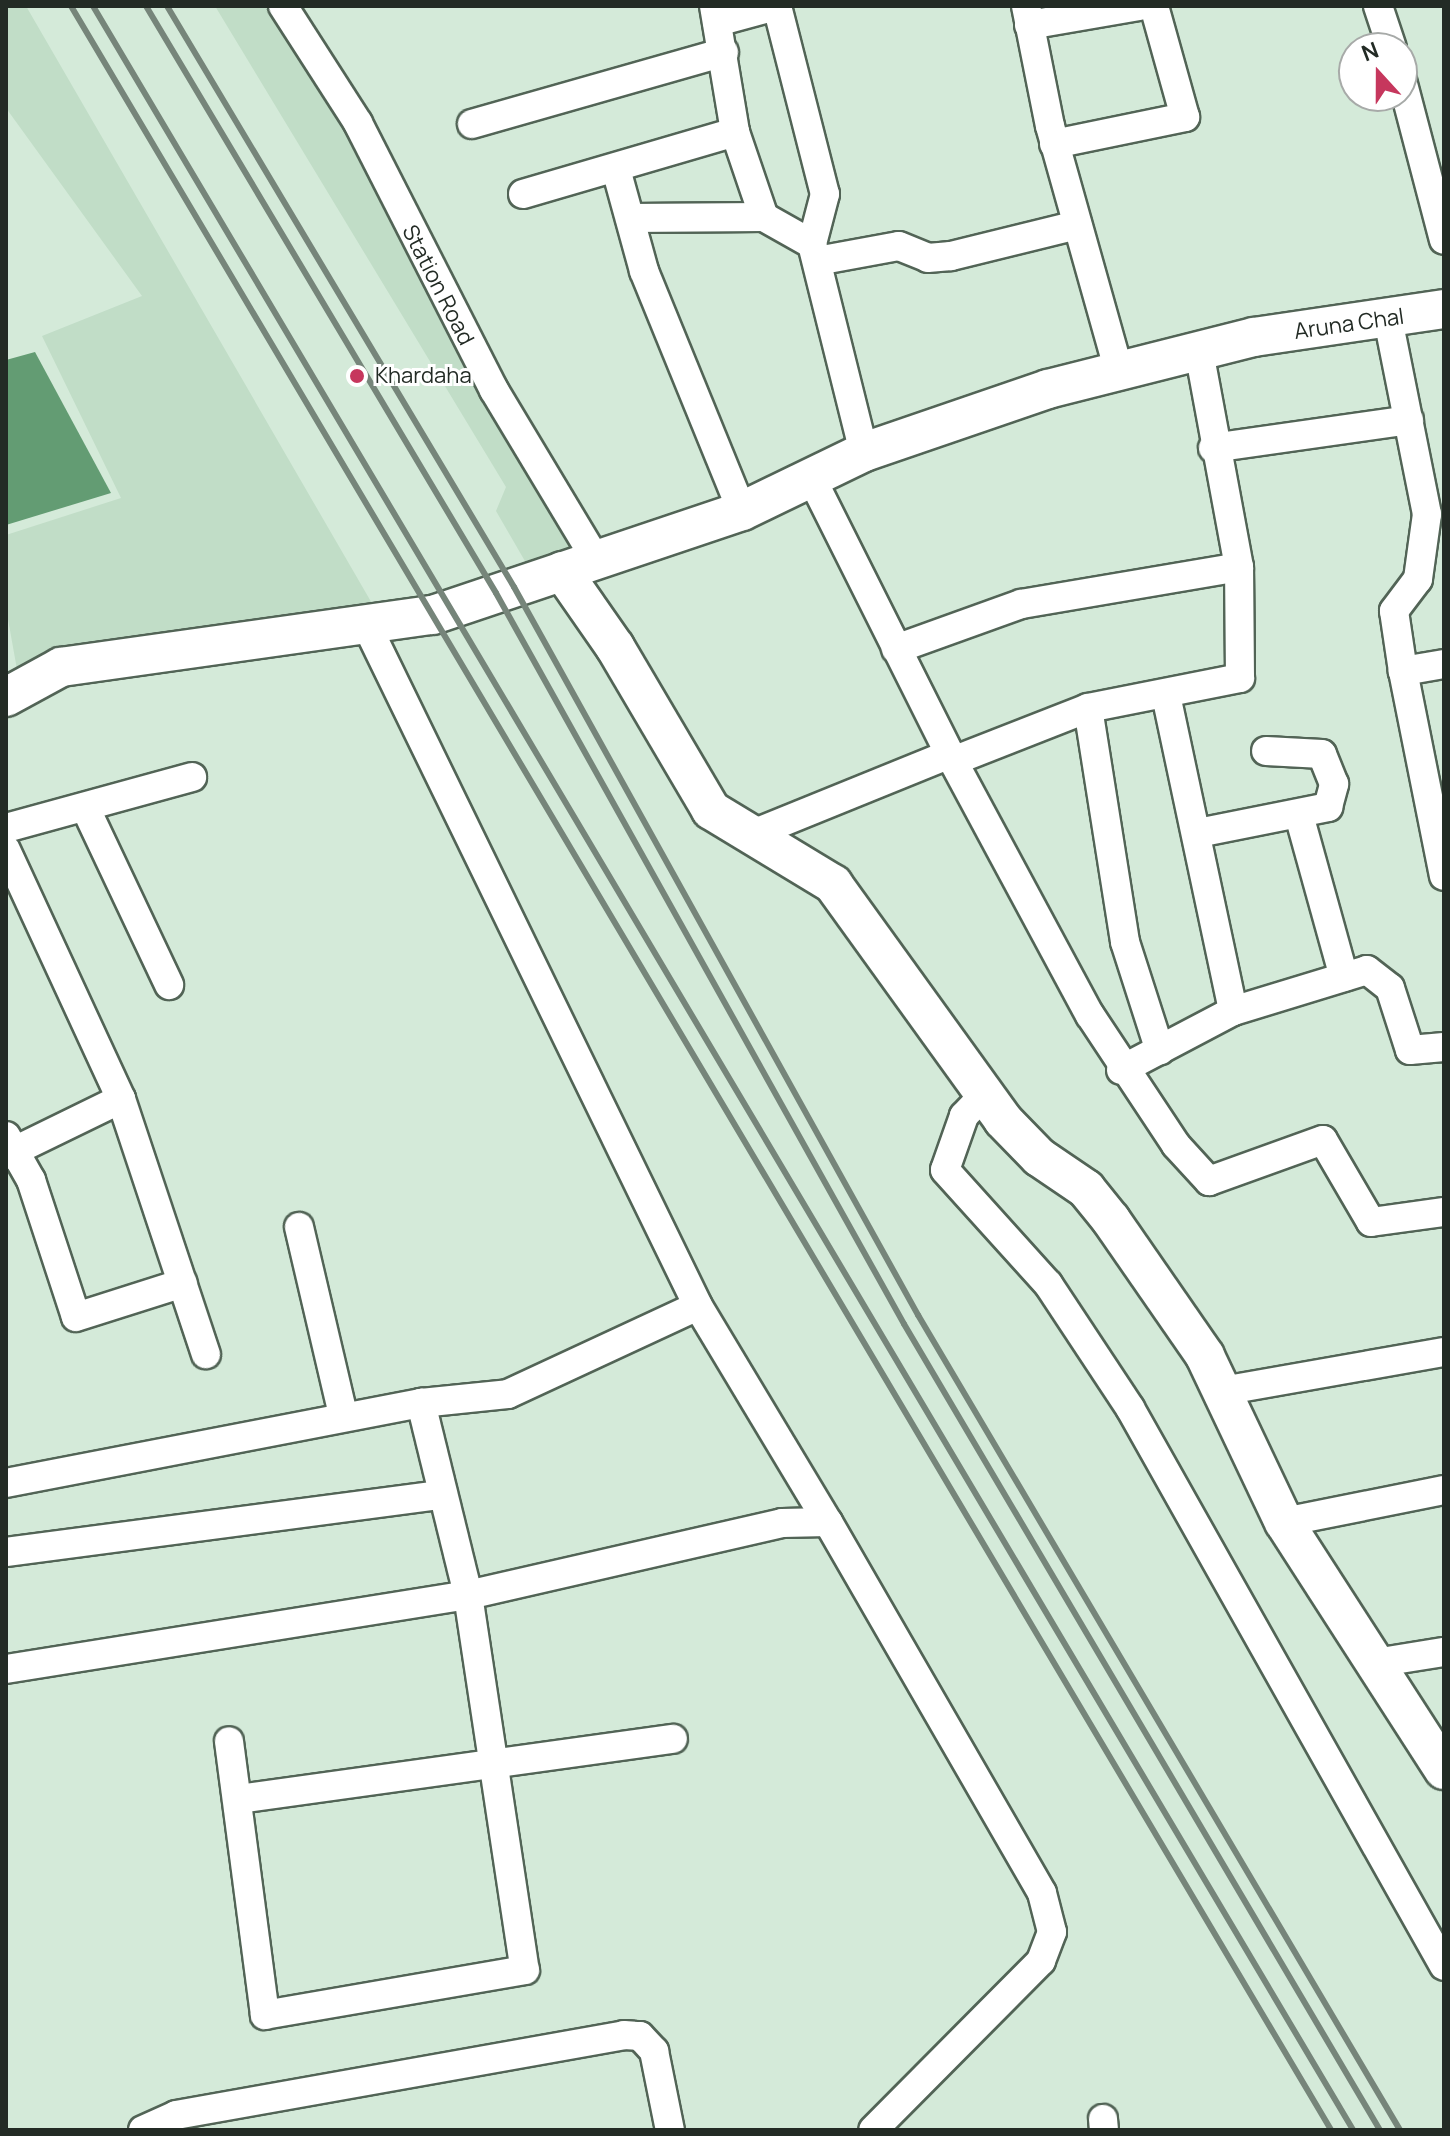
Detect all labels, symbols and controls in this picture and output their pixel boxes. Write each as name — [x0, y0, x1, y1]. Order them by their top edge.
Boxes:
north arrow — [1338, 32, 1418, 112]
text: N — [1357, 35, 1383, 68]
street label: Station Road — [396, 221, 480, 349]
street label: Aruna Chal — [1292, 303, 1406, 345]
place label: Khardaha — [375, 363, 472, 389]
marker: Khardaha — [346, 365, 368, 387]

